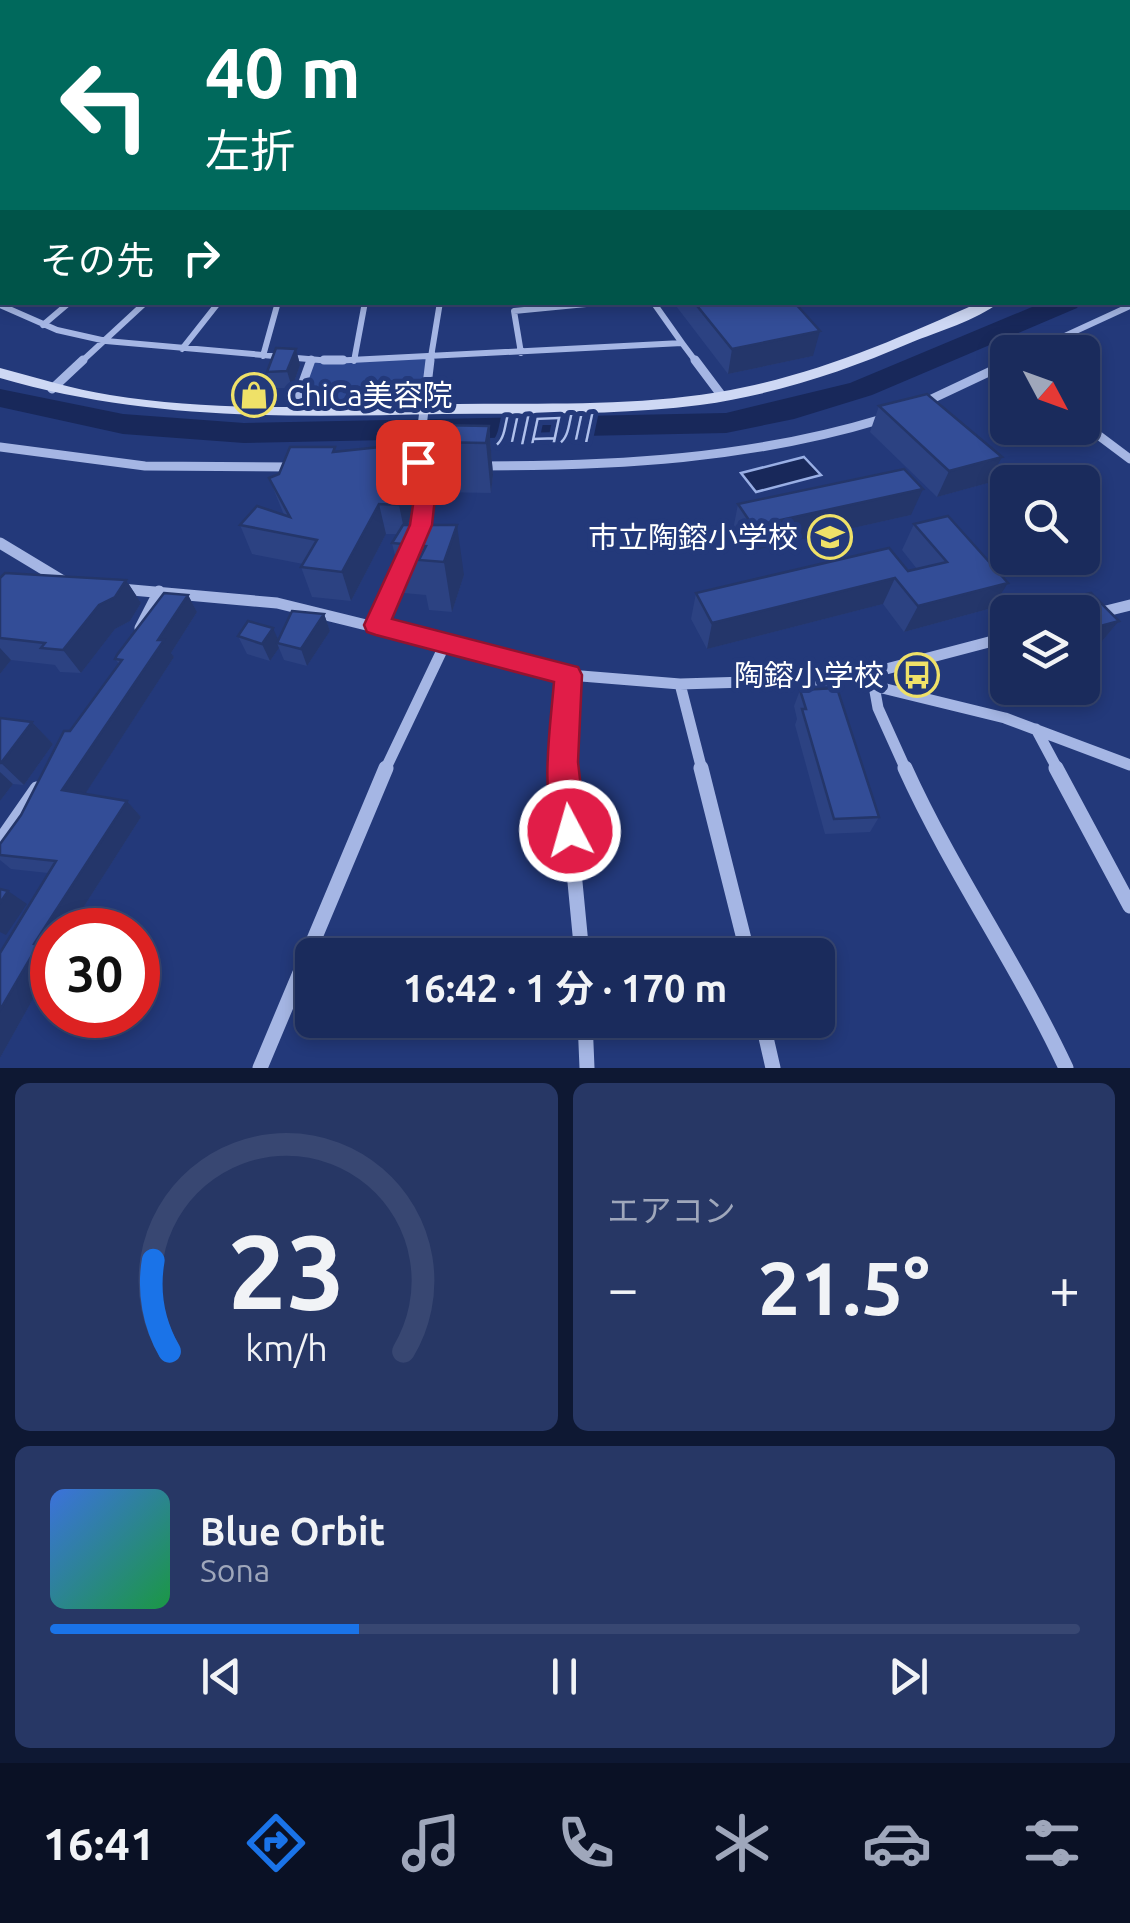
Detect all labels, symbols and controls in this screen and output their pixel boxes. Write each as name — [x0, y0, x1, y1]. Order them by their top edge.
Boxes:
text: 40 m — [205, 33, 361, 111]
icon: left — [40, 40, 170, 170]
text: 左折 — [205, 125, 295, 176]
icon: right — [174, 230, 229, 285]
text: その先 — [40, 239, 154, 281]
north arrow — [990, 335, 1100, 445]
map controls — [990, 335, 1100, 705]
shop icon: ChiCa美容院 — [231, 372, 277, 418]
place label: ChiCa美容院 — [286, 378, 453, 412]
water label: 川口川 — [494, 409, 595, 449]
pin — [376, 420, 461, 505]
icon: arrive — [391, 435, 446, 490]
button: search — [990, 465, 1100, 575]
school or university icon: 市立陶鎔小学校 — [807, 514, 853, 560]
place label: 市立陶鎔小学校 — [588, 520, 798, 554]
button: layers — [990, 595, 1100, 705]
bus stop icon: 陶鎔小学校 — [894, 652, 940, 698]
place label: 陶鎔小学校 — [734, 658, 884, 692]
position arrow — [518, 779, 622, 883]
speed limit sign: 30 — [30, 908, 160, 1038]
text: 16:42 · 1 分 · 170 m — [403, 967, 727, 1009]
text: エアコン — [608, 1192, 736, 1228]
text: 23 — [228, 1212, 345, 1329]
text: 21.5° — [758, 1245, 930, 1329]
text: − — [608, 1257, 639, 1318]
text: + — [1049, 1257, 1080, 1318]
text: km/h — [245, 1328, 328, 1368]
text: Blue Orbit — [200, 1510, 385, 1552]
text: Sona — [200, 1552, 270, 1588]
icon: previous — [194, 1649, 249, 1704]
icon: pause — [537, 1649, 592, 1704]
icon: next — [881, 1649, 936, 1704]
icon: directions — [241, 1808, 311, 1878]
icon: music — [396, 1808, 466, 1878]
icon: phone — [551, 1808, 621, 1878]
icon: climate — [707, 1808, 777, 1878]
icon: car — [862, 1808, 932, 1878]
icon: filters — [1017, 1808, 1087, 1878]
text: 16:41 — [43, 1818, 155, 1869]

